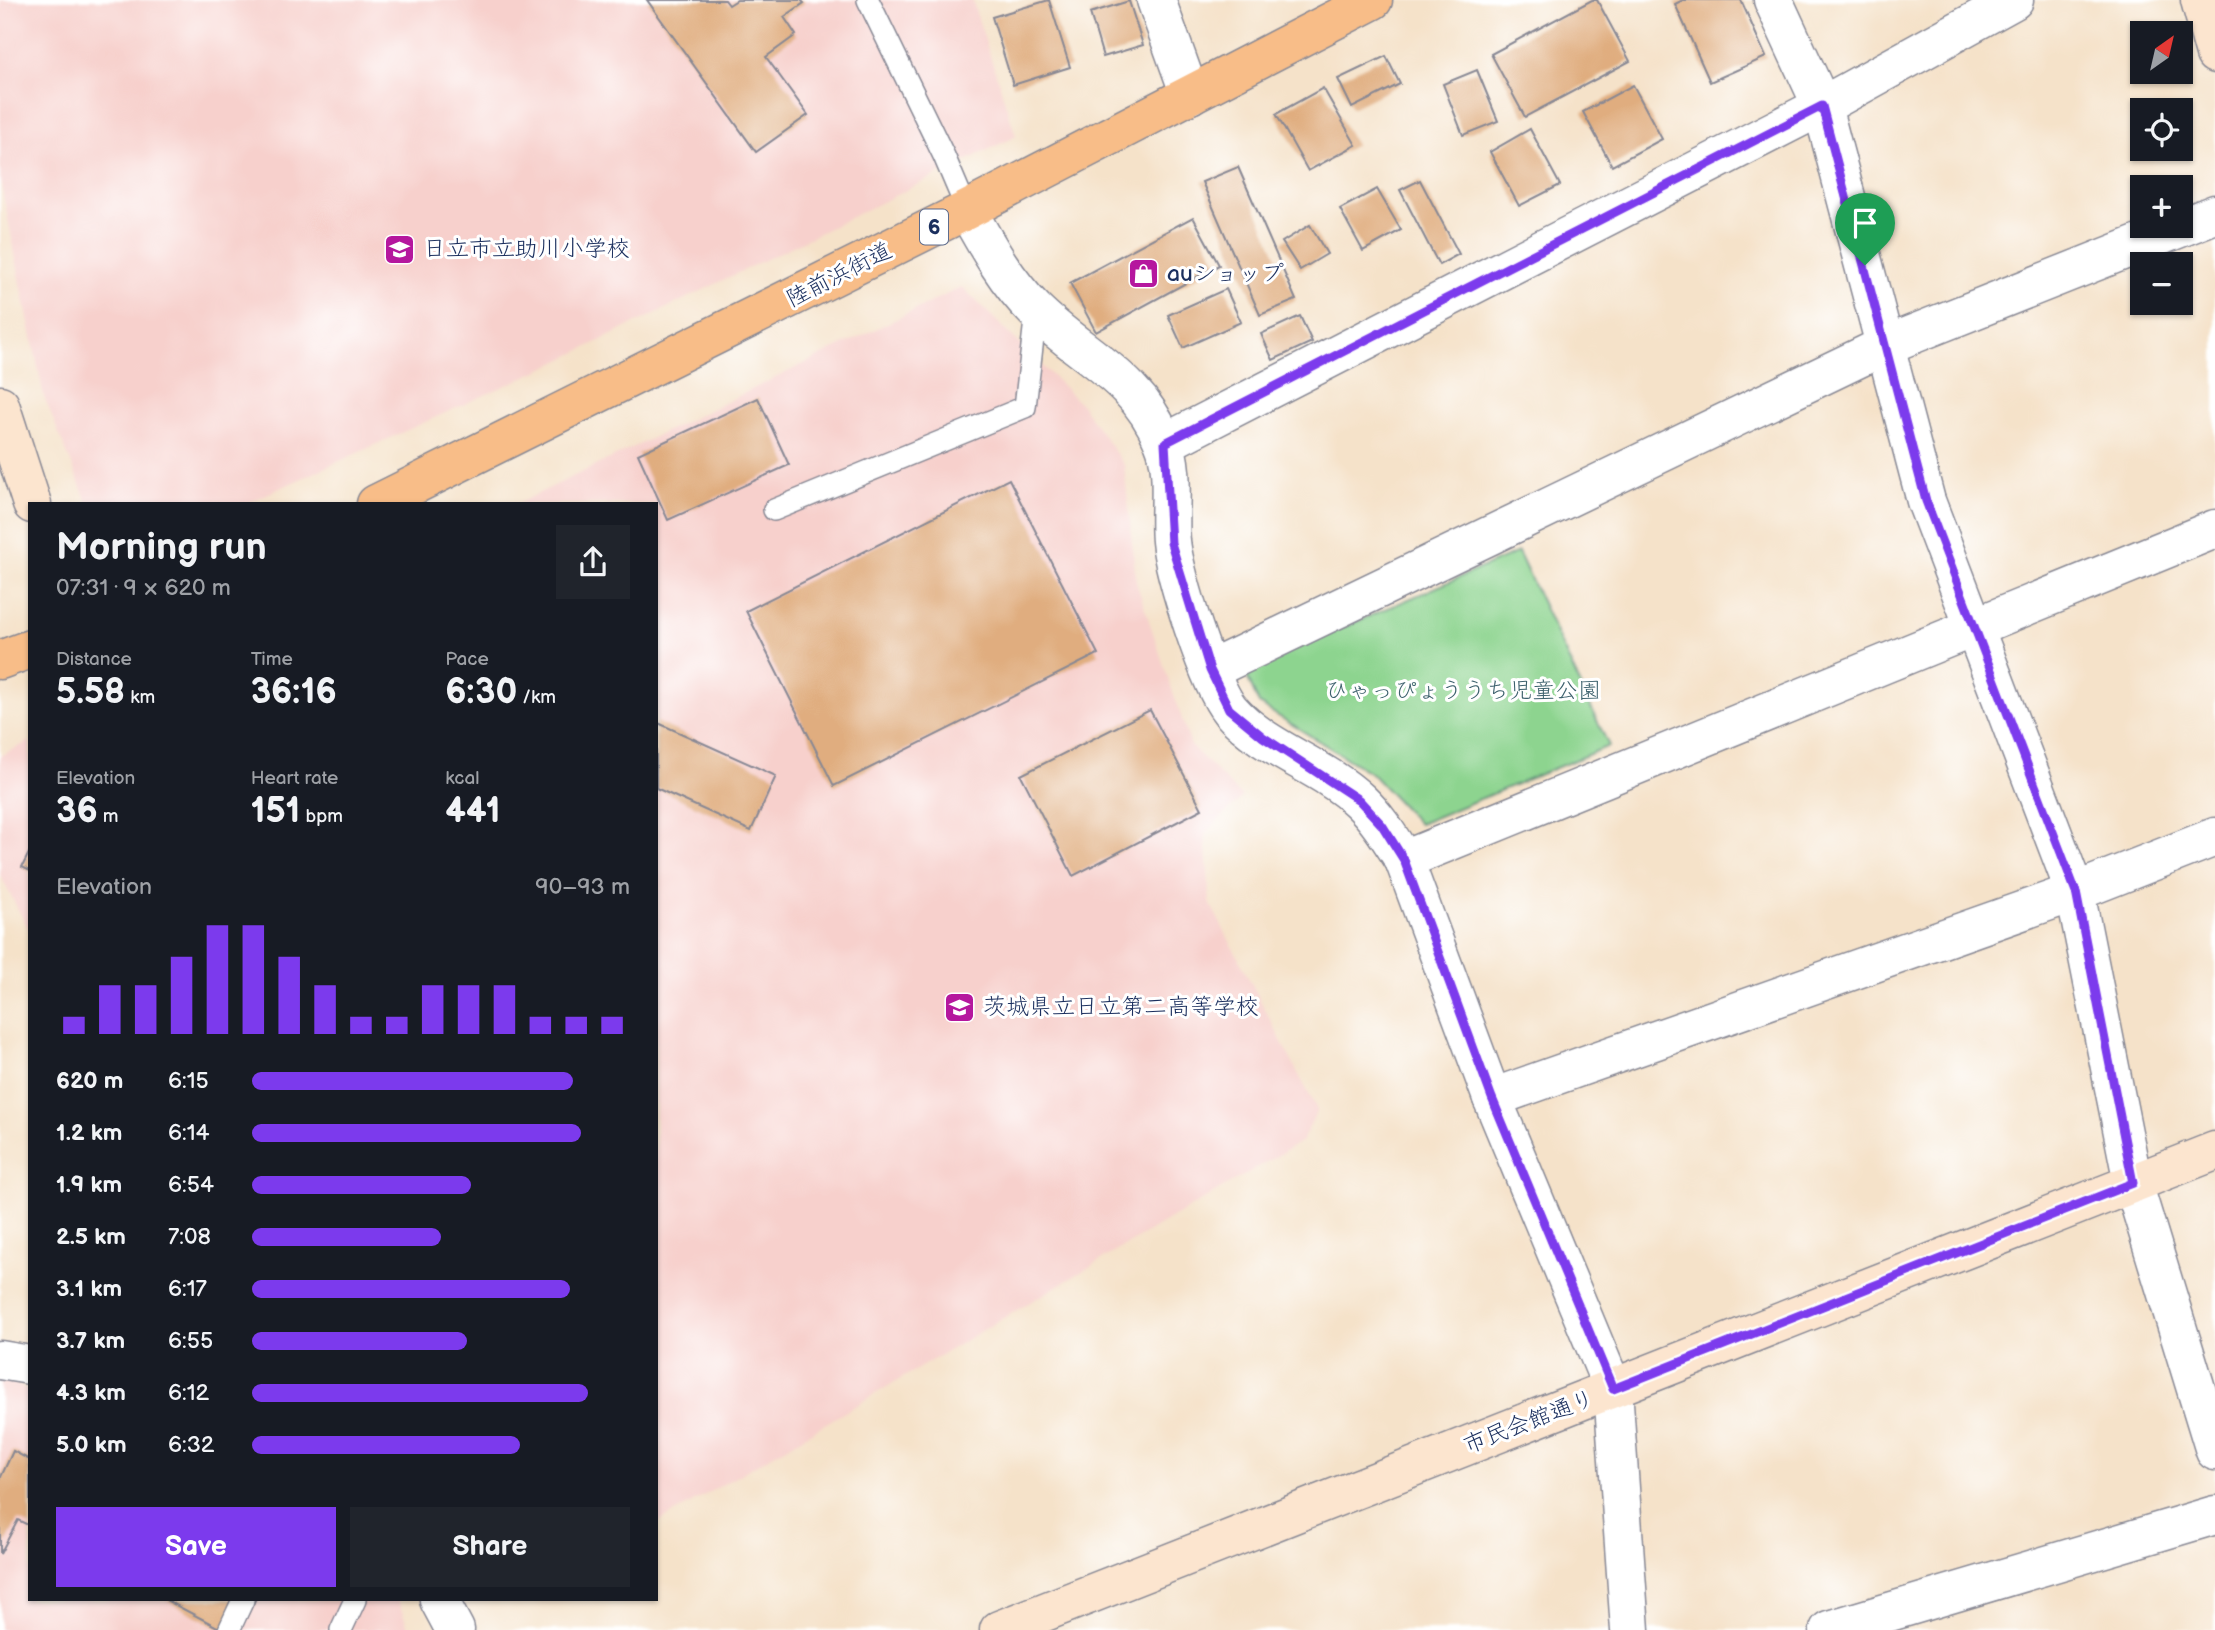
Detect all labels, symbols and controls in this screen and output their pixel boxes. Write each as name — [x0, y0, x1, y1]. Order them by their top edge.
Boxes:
north arrow — [2130, 21, 2193, 84]
map controls — [2130, 21, 2193, 315]
button: locate — [2130, 98, 2193, 161]
button: + — [2130, 175, 2193, 238]
pin — [1835, 193, 1895, 265]
icon: arrive — [1846, 204, 1884, 242]
road number: 6 — [920, 210, 948, 244]
school or university icon: 日立市立助川小学校 — [383, 232, 417, 266]
place label: 日立市立助川小学校 — [423, 235, 630, 263]
street label: 陸前浜街道 — [781, 236, 897, 314]
button: − — [2130, 252, 2193, 315]
shop icon: auショップ — [1127, 257, 1161, 291]
place label: auショップ — [1167, 260, 1284, 288]
text: Morning run — [56, 525, 267, 570]
button: share — [556, 525, 630, 599]
text: 07:31 · 9 × 620 m — [56, 574, 231, 602]
text: Distance — [56, 648, 132, 671]
text: Time — [251, 648, 293, 671]
text: Pace — [445, 648, 489, 671]
text: 5.58 — [56, 671, 125, 714]
text: 36:16 — [251, 671, 337, 714]
text: 6:30 — [445, 671, 517, 714]
park label: ひゃっぴょううち児童公園 — [1325, 677, 1601, 705]
text: km — [125, 686, 155, 709]
text: /km — [517, 686, 556, 709]
text: Elevation — [56, 767, 135, 790]
text: Heart rate — [251, 767, 338, 790]
text: kcal — [445, 767, 479, 790]
text: 36 — [56, 790, 98, 833]
text: 151 — [251, 790, 300, 833]
text: 441 — [445, 790, 501, 833]
text: m — [98, 805, 119, 828]
text: bpm — [300, 805, 343, 828]
text: Elevation — [56, 873, 152, 901]
text: 90–93 m — [535, 873, 630, 901]
school or university icon: 茨城県立日立第二高等学校 — [943, 990, 977, 1024]
place label: 茨城県立日立第二高等学校 — [983, 993, 1259, 1021]
text: 620 m — [56, 1067, 123, 1095]
text: 6:15 — [168, 1067, 209, 1095]
text: 1.2 km — [56, 1119, 122, 1147]
text: 6:14 — [168, 1119, 210, 1147]
text: 1.9 km — [56, 1171, 122, 1199]
text: 6:54 — [168, 1171, 214, 1199]
text: 2.5 km — [56, 1223, 126, 1251]
text: 7:08 — [168, 1223, 211, 1251]
text: 3.1 km — [56, 1275, 122, 1303]
text: 6:17 — [168, 1275, 207, 1303]
text: 3.7 km — [56, 1327, 125, 1355]
text: 6:55 — [168, 1327, 213, 1355]
text: 4.3 km — [56, 1379, 126, 1407]
text: 6:12 — [168, 1379, 209, 1407]
street label: 市民会館通り — [1460, 1384, 1598, 1460]
text: 5.0 km — [56, 1431, 127, 1459]
text: 6:32 — [168, 1431, 214, 1459]
button: Save — [56, 1507, 336, 1587]
button: Share — [350, 1507, 630, 1587]

